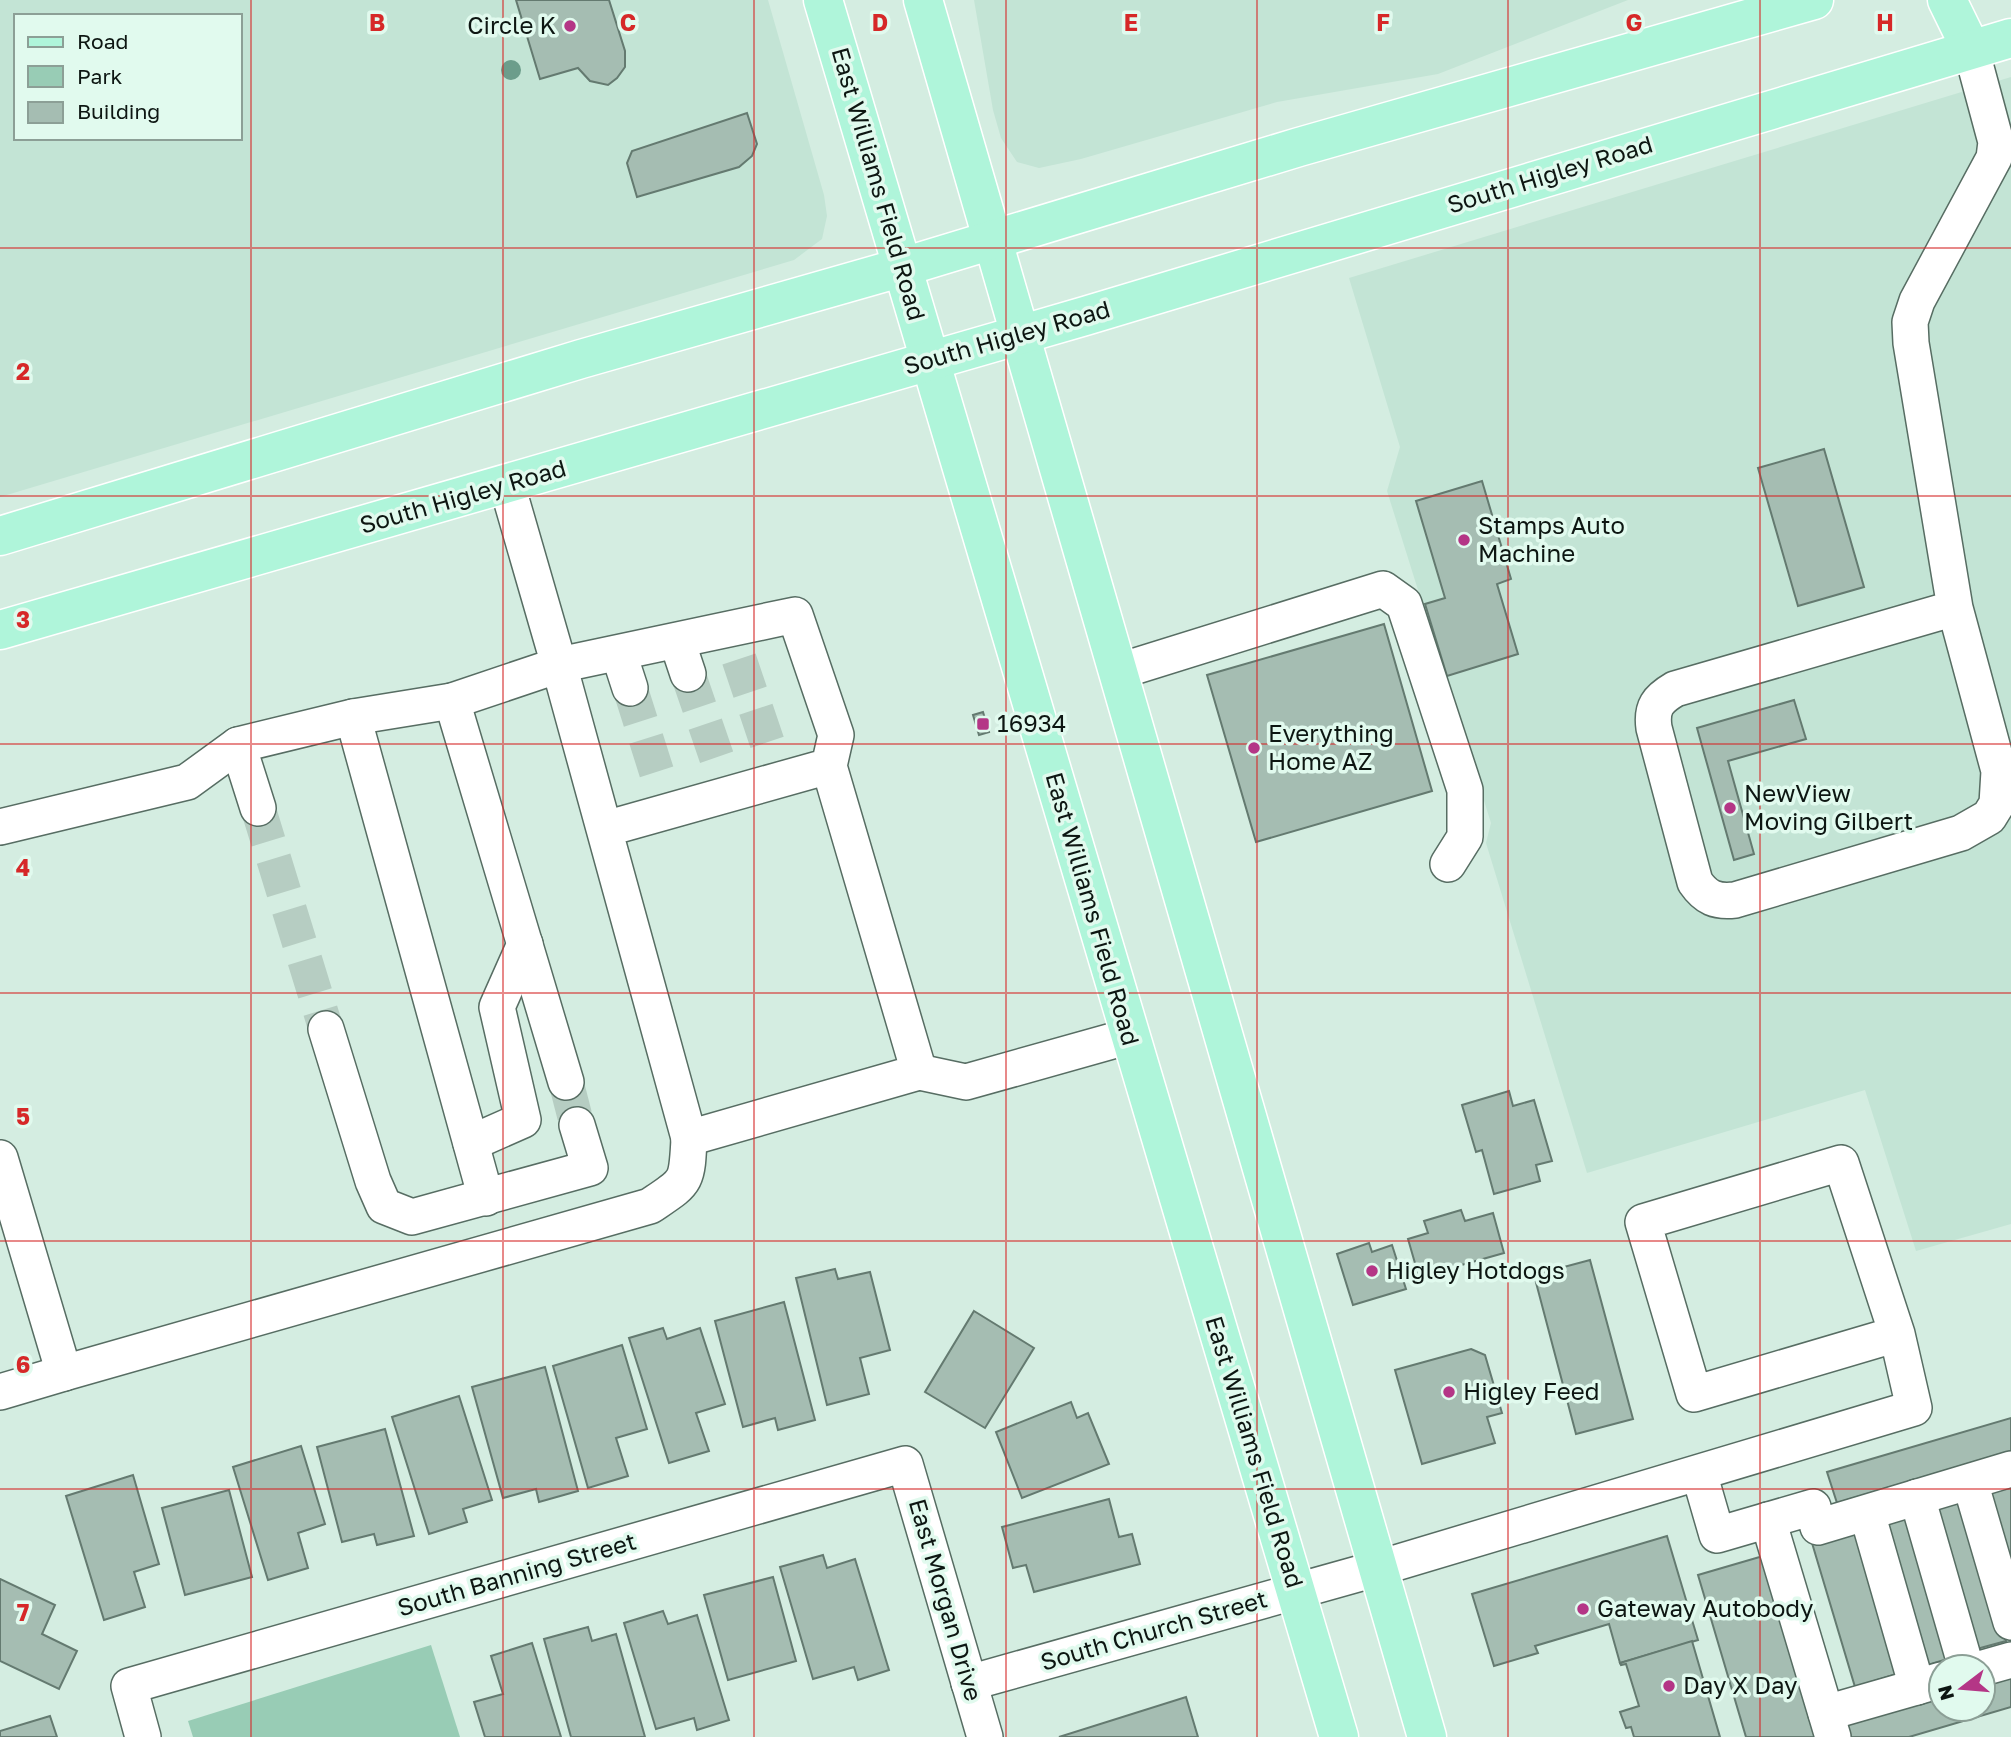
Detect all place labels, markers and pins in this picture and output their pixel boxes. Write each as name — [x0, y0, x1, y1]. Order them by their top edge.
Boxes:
place label: Circle K — [467, 10, 556, 39]
marker: Circle K — [562, 18, 578, 34]
place label: Stamps Auto Machine — [1478, 510, 1625, 567]
marker: Stamps Auto Machine — [1456, 532, 1472, 548]
place label: 16934 — [997, 708, 1066, 737]
marker: 16934 — [975, 716, 991, 732]
place label: Everything Home AZ — [1268, 718, 1394, 775]
marker: Everything Home AZ — [1246, 740, 1262, 756]
place label: NewView Moving Gilbert — [1744, 778, 1913, 835]
marker: NewView Moving Gilbert — [1722, 800, 1738, 816]
place label: Higley Hotdogs — [1386, 1255, 1565, 1284]
marker: Higley Hotdogs — [1364, 1263, 1380, 1279]
place label: Higley Feed — [1463, 1376, 1599, 1405]
marker: Higley Feed — [1441, 1384, 1457, 1400]
place label: Gateway Autobody — [1597, 1593, 1813, 1622]
marker: Gateway Autobody — [1575, 1601, 1591, 1617]
place label: Day X Day — [1683, 1670, 1797, 1699]
marker: Day X Day — [1661, 1678, 1677, 1694]

